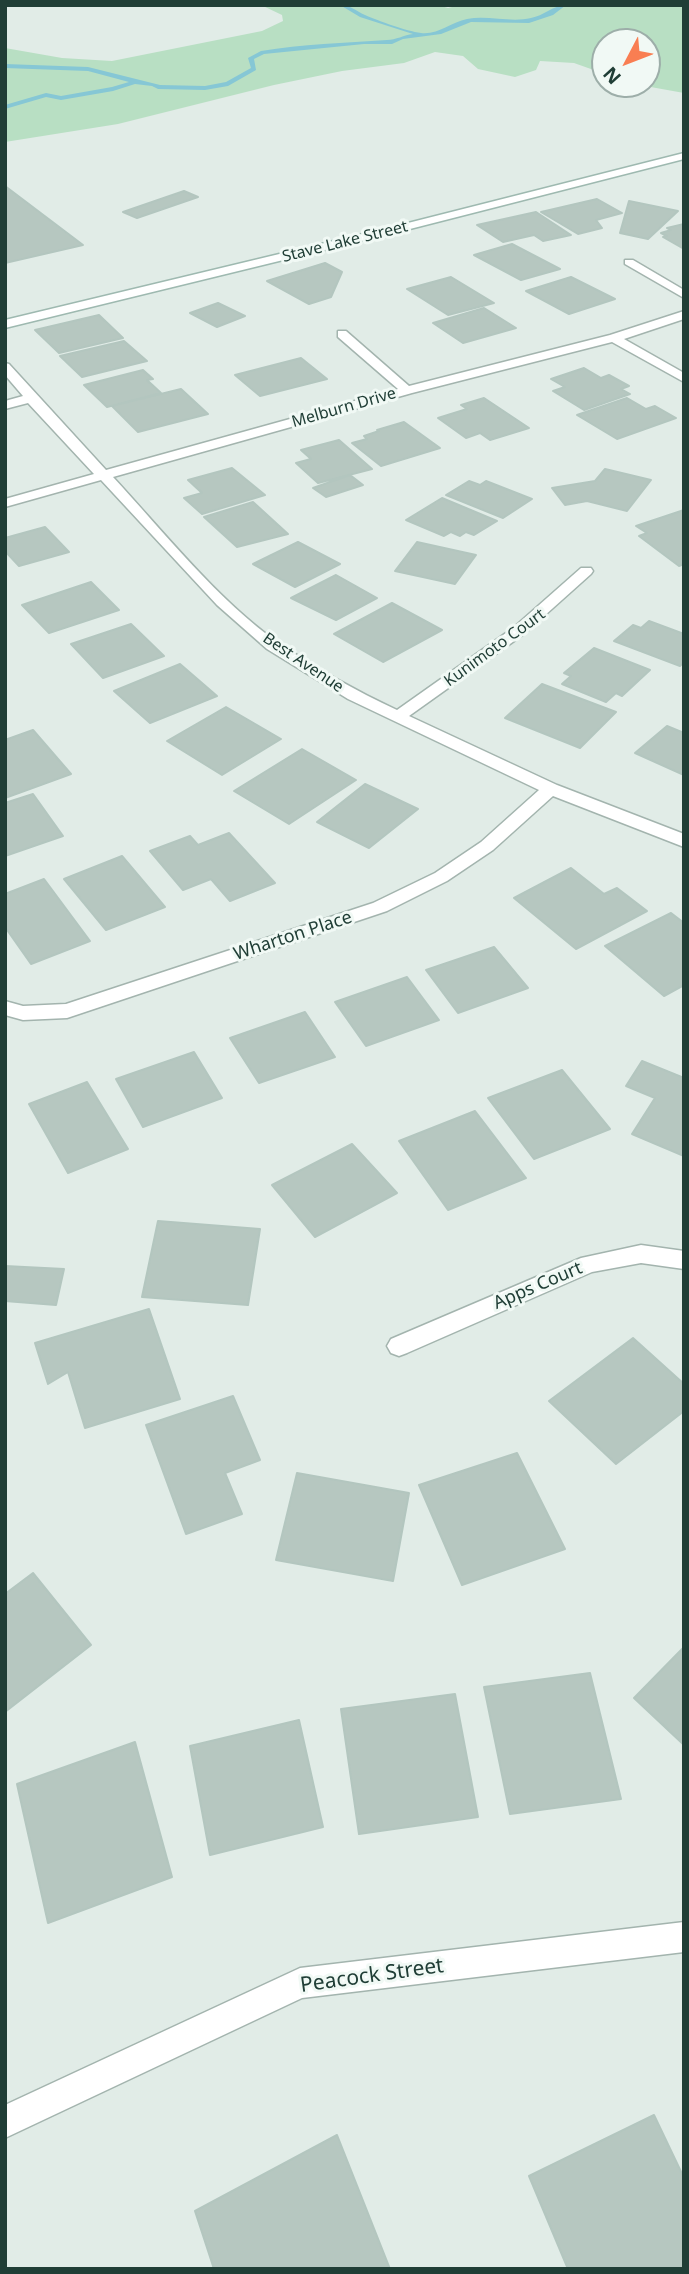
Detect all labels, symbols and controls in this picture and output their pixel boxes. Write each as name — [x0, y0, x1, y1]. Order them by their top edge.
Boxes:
north arrow — [591, 28, 661, 98]
text: N — [597, 61, 627, 90]
street label: Stave Lake Street — [280, 217, 410, 267]
street label: Melburn Drive — [290, 384, 398, 432]
street label: Kunimoto Court — [441, 605, 549, 691]
street label: Best Avenue — [259, 629, 347, 697]
street label: Wharton Place — [231, 907, 355, 965]
street label: Apps Court — [490, 1258, 586, 1314]
street label: Peacock Street — [299, 1953, 445, 1999]

